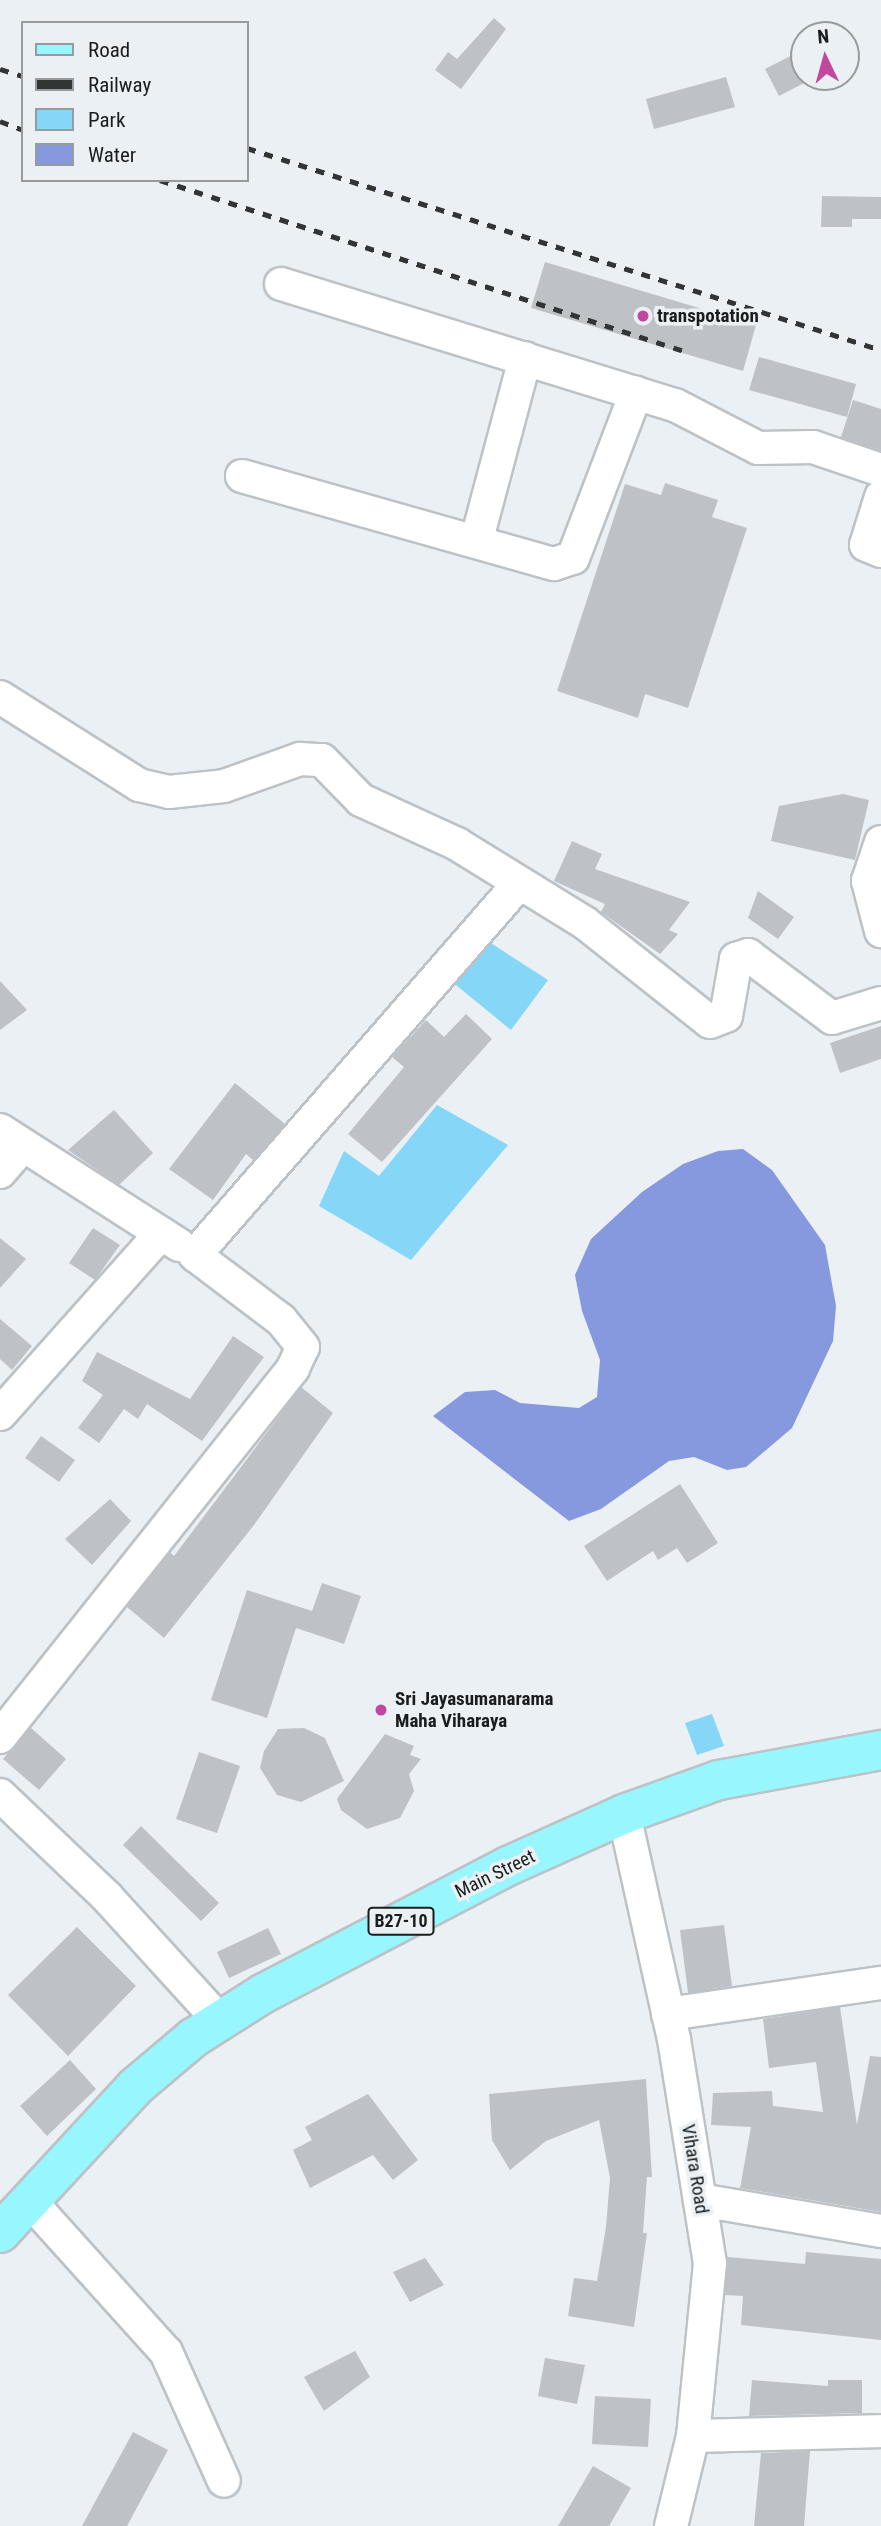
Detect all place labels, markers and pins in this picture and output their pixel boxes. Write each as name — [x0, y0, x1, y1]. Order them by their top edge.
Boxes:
place label: transpotation — [657, 305, 759, 327]
marker: transpotation — [635, 308, 651, 324]
place label: Sri Jayasumanarama Maha Viharaya — [395, 1688, 553, 1732]
marker: Sri Jayasumanarama Maha Viharaya — [373, 1702, 389, 1718]

